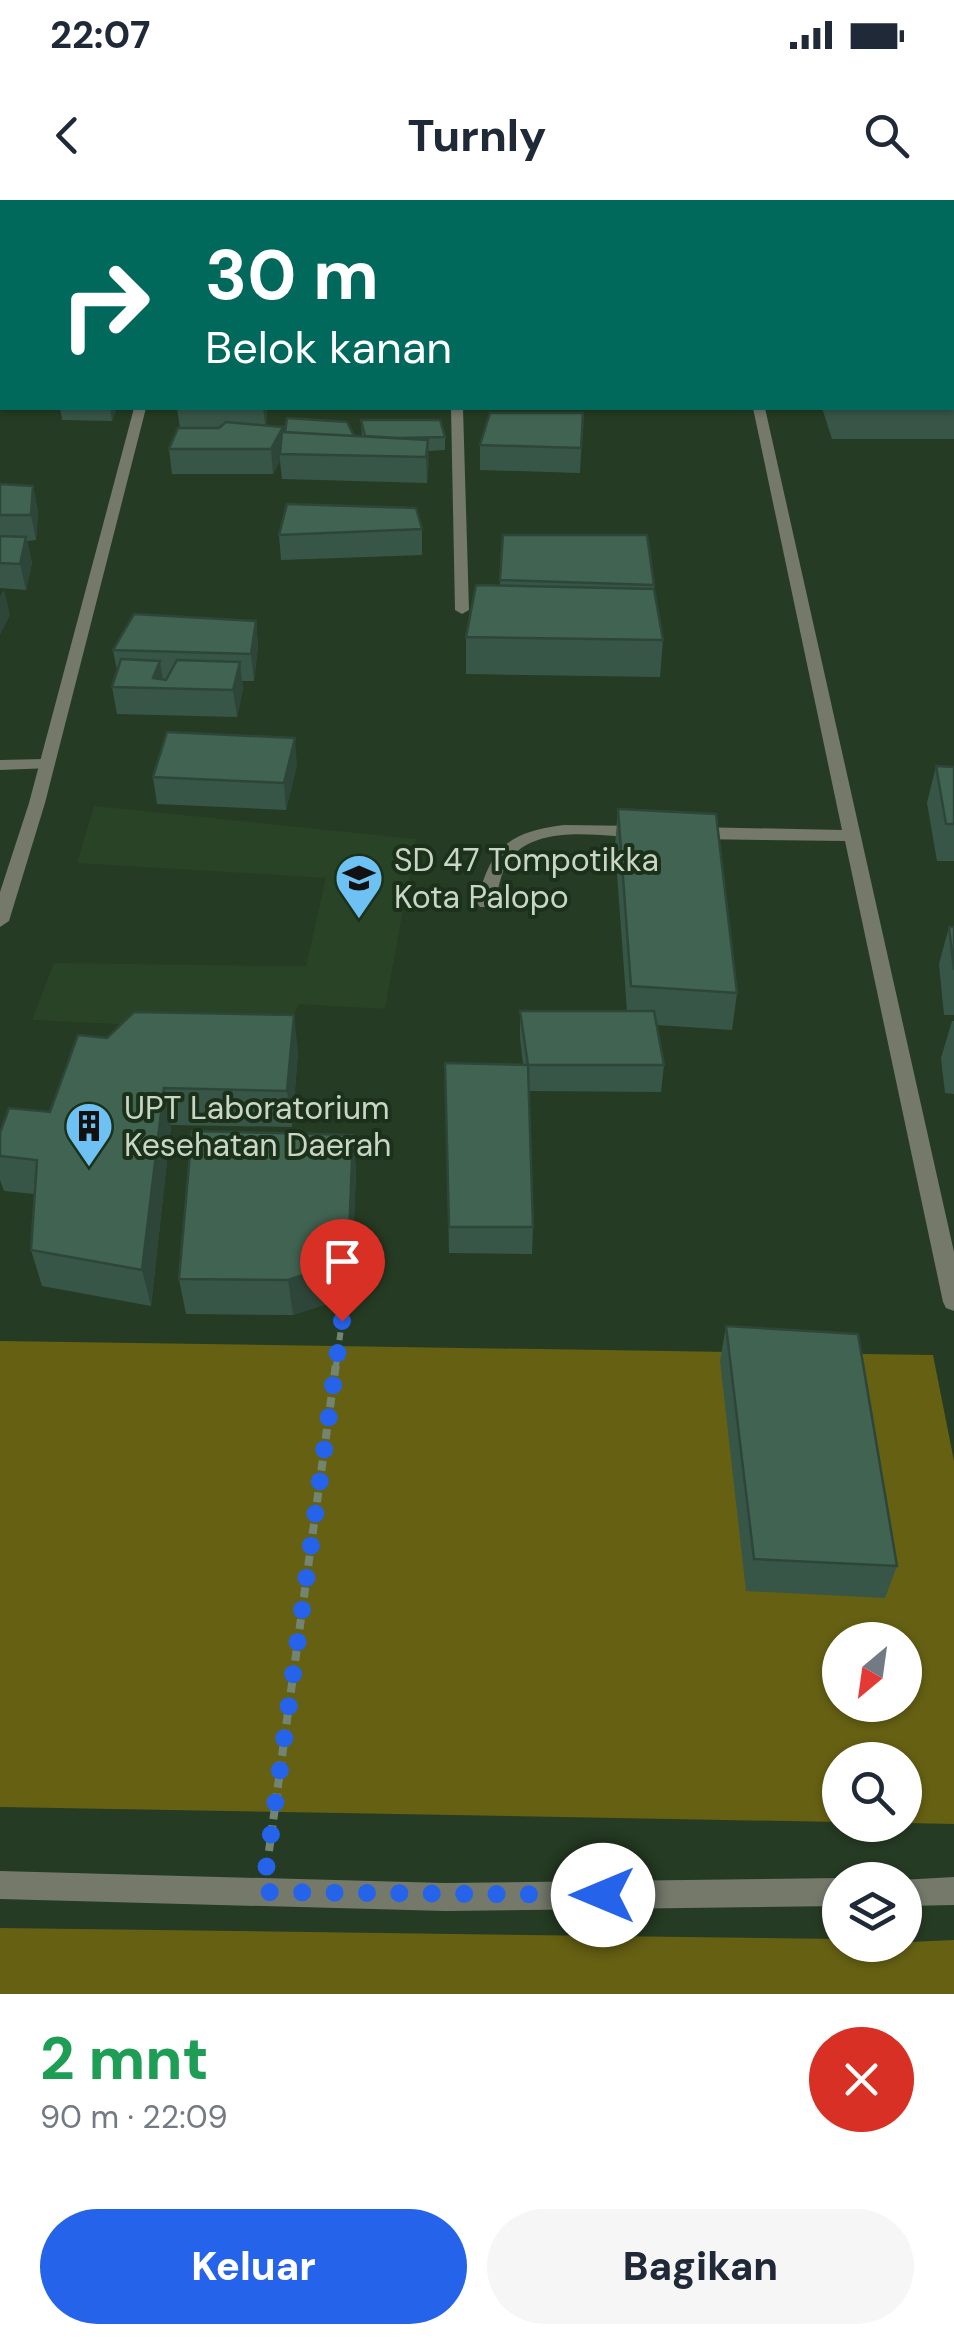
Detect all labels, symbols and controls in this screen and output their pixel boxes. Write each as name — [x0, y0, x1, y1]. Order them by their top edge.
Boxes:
text: 22:07 — [50, 10, 150, 60]
text: Turnly — [408, 106, 546, 165]
icon: back — [40, 108, 95, 163]
icon: search — [859, 108, 914, 163]
text: 30 m — [205, 230, 379, 321]
icon: right — [40, 240, 170, 370]
text: Belok kanan — [205, 318, 452, 377]
place label: SD 47 Tompotikka Kota Palopo — [394, 839, 659, 918]
school or university icon: SD 47 Tompotikka Kota Palopo — [333, 852, 385, 920]
place label: UPT Laboratorium Kesehatan Daerah — [124, 1087, 392, 1166]
building icon: UPT Laboratorium Kesehatan Daerah — [63, 1100, 115, 1168]
pin — [300, 1219, 385, 1322]
icon: arrive — [315, 1234, 370, 1289]
north arrow — [822, 1622, 922, 1722]
map controls — [822, 1622, 922, 1962]
button: search — [822, 1742, 922, 1842]
position arrow — [551, 1843, 655, 1947]
button: layers — [822, 1862, 922, 1962]
text: 2 mnt — [40, 2019, 209, 2098]
button: close — [809, 2027, 914, 2132]
text: 90 m · 22:09 — [40, 2096, 228, 2138]
button: Keluar — [40, 2209, 467, 2324]
button: Bagikan — [487, 2209, 914, 2324]

